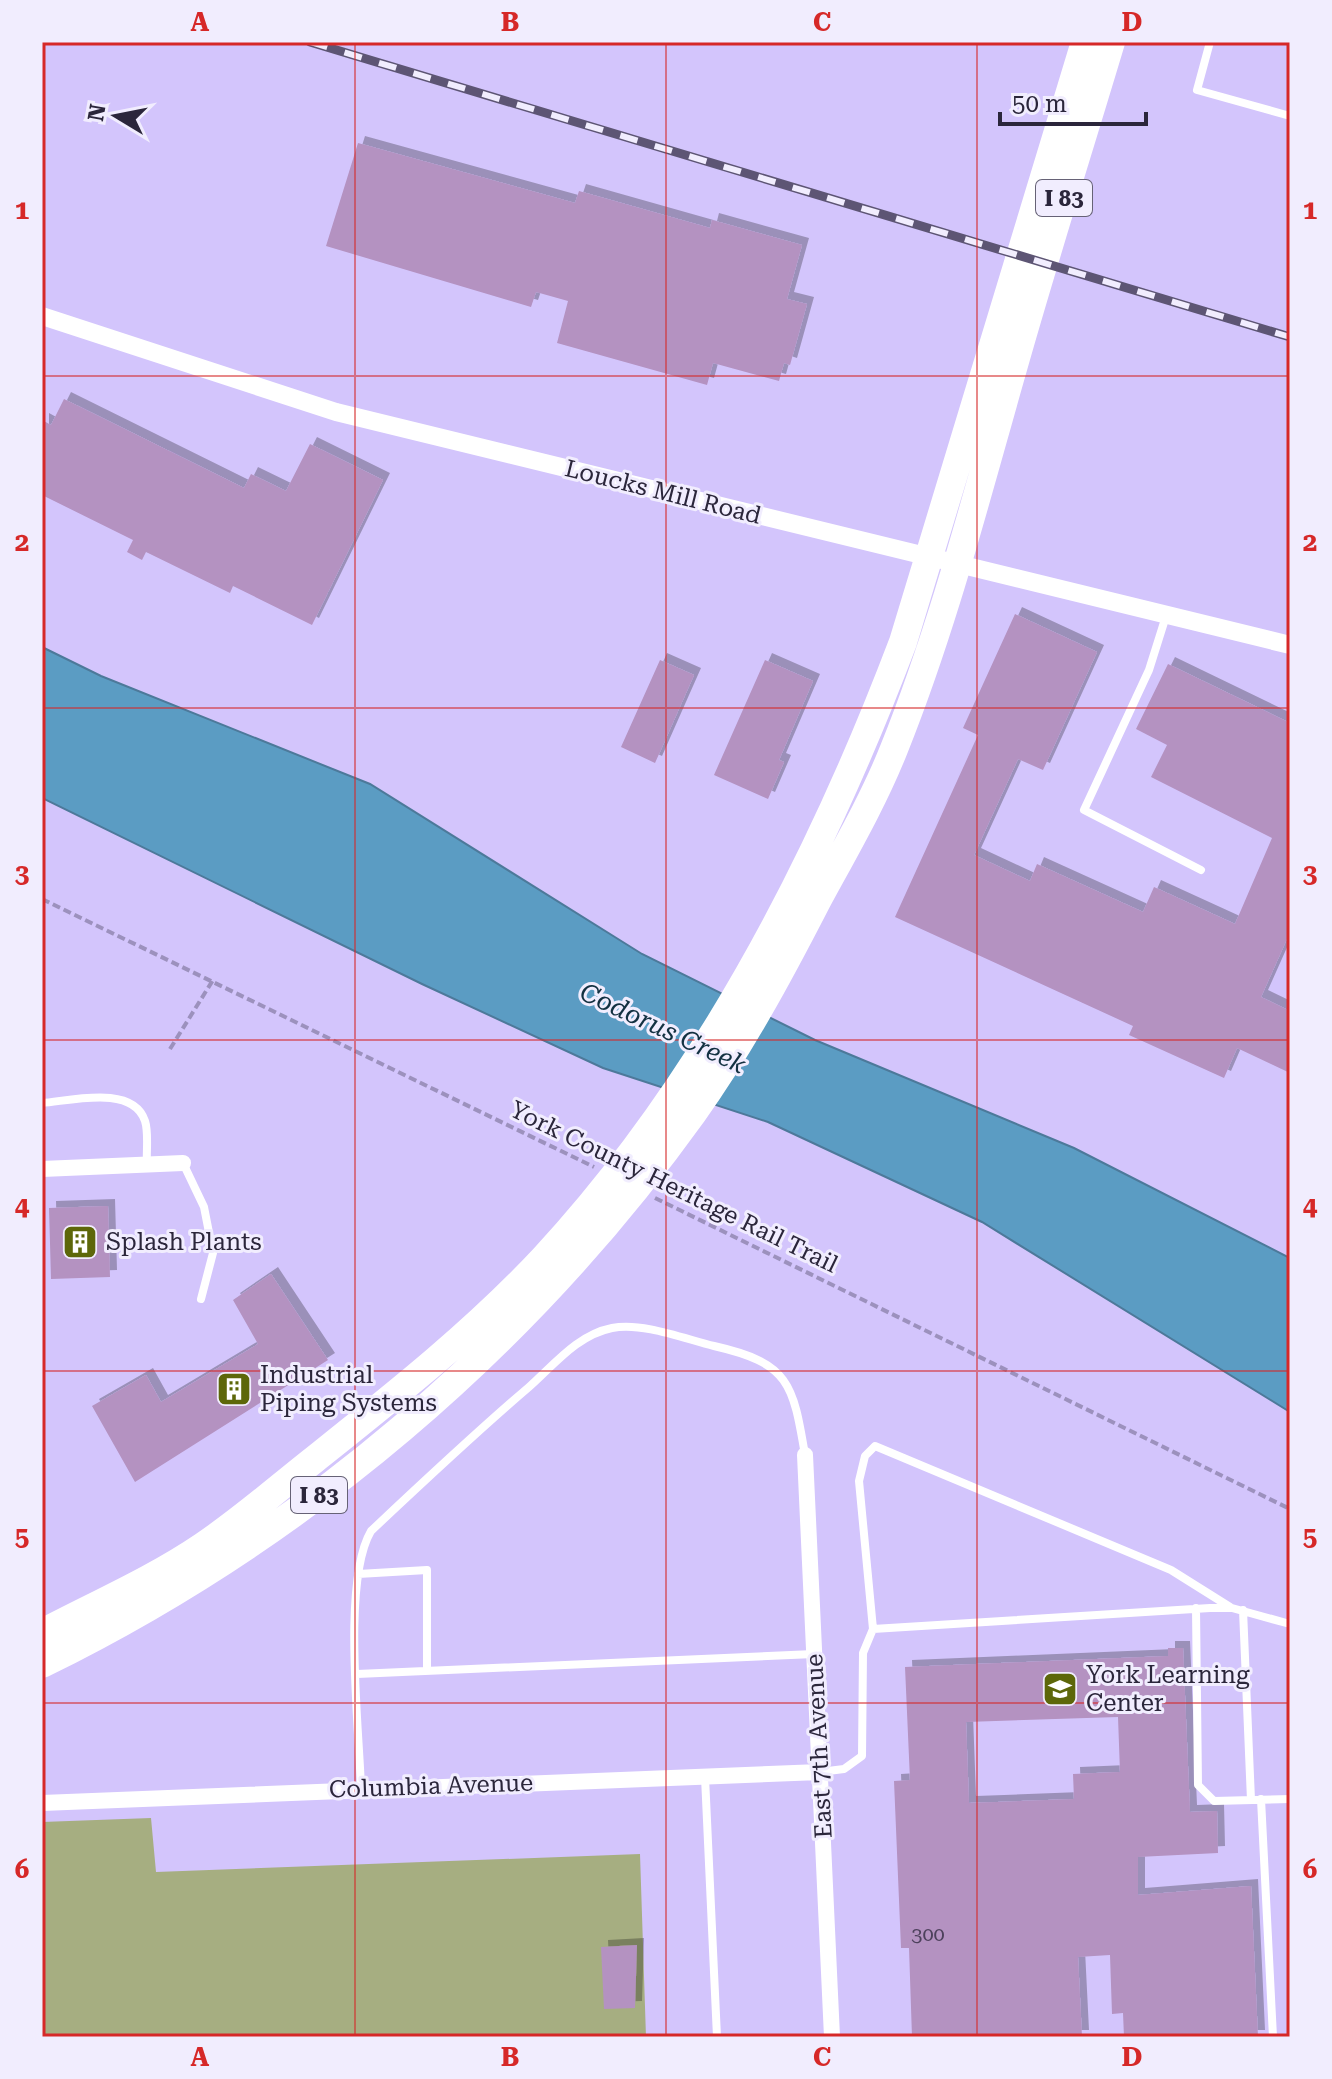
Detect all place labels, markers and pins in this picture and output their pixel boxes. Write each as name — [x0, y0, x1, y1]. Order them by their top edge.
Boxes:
building icon: Splash Plants — [61, 1223, 99, 1261]
place label: Splash Plants — [106, 1228, 262, 1256]
place label: Industrial Piping Systems — [260, 1361, 437, 1417]
building icon: Industrial Piping Systems — [215, 1370, 253, 1408]
place label: York Learning Center — [1086, 1661, 1250, 1717]
school or university icon: York Learning Center — [1041, 1670, 1079, 1708]

